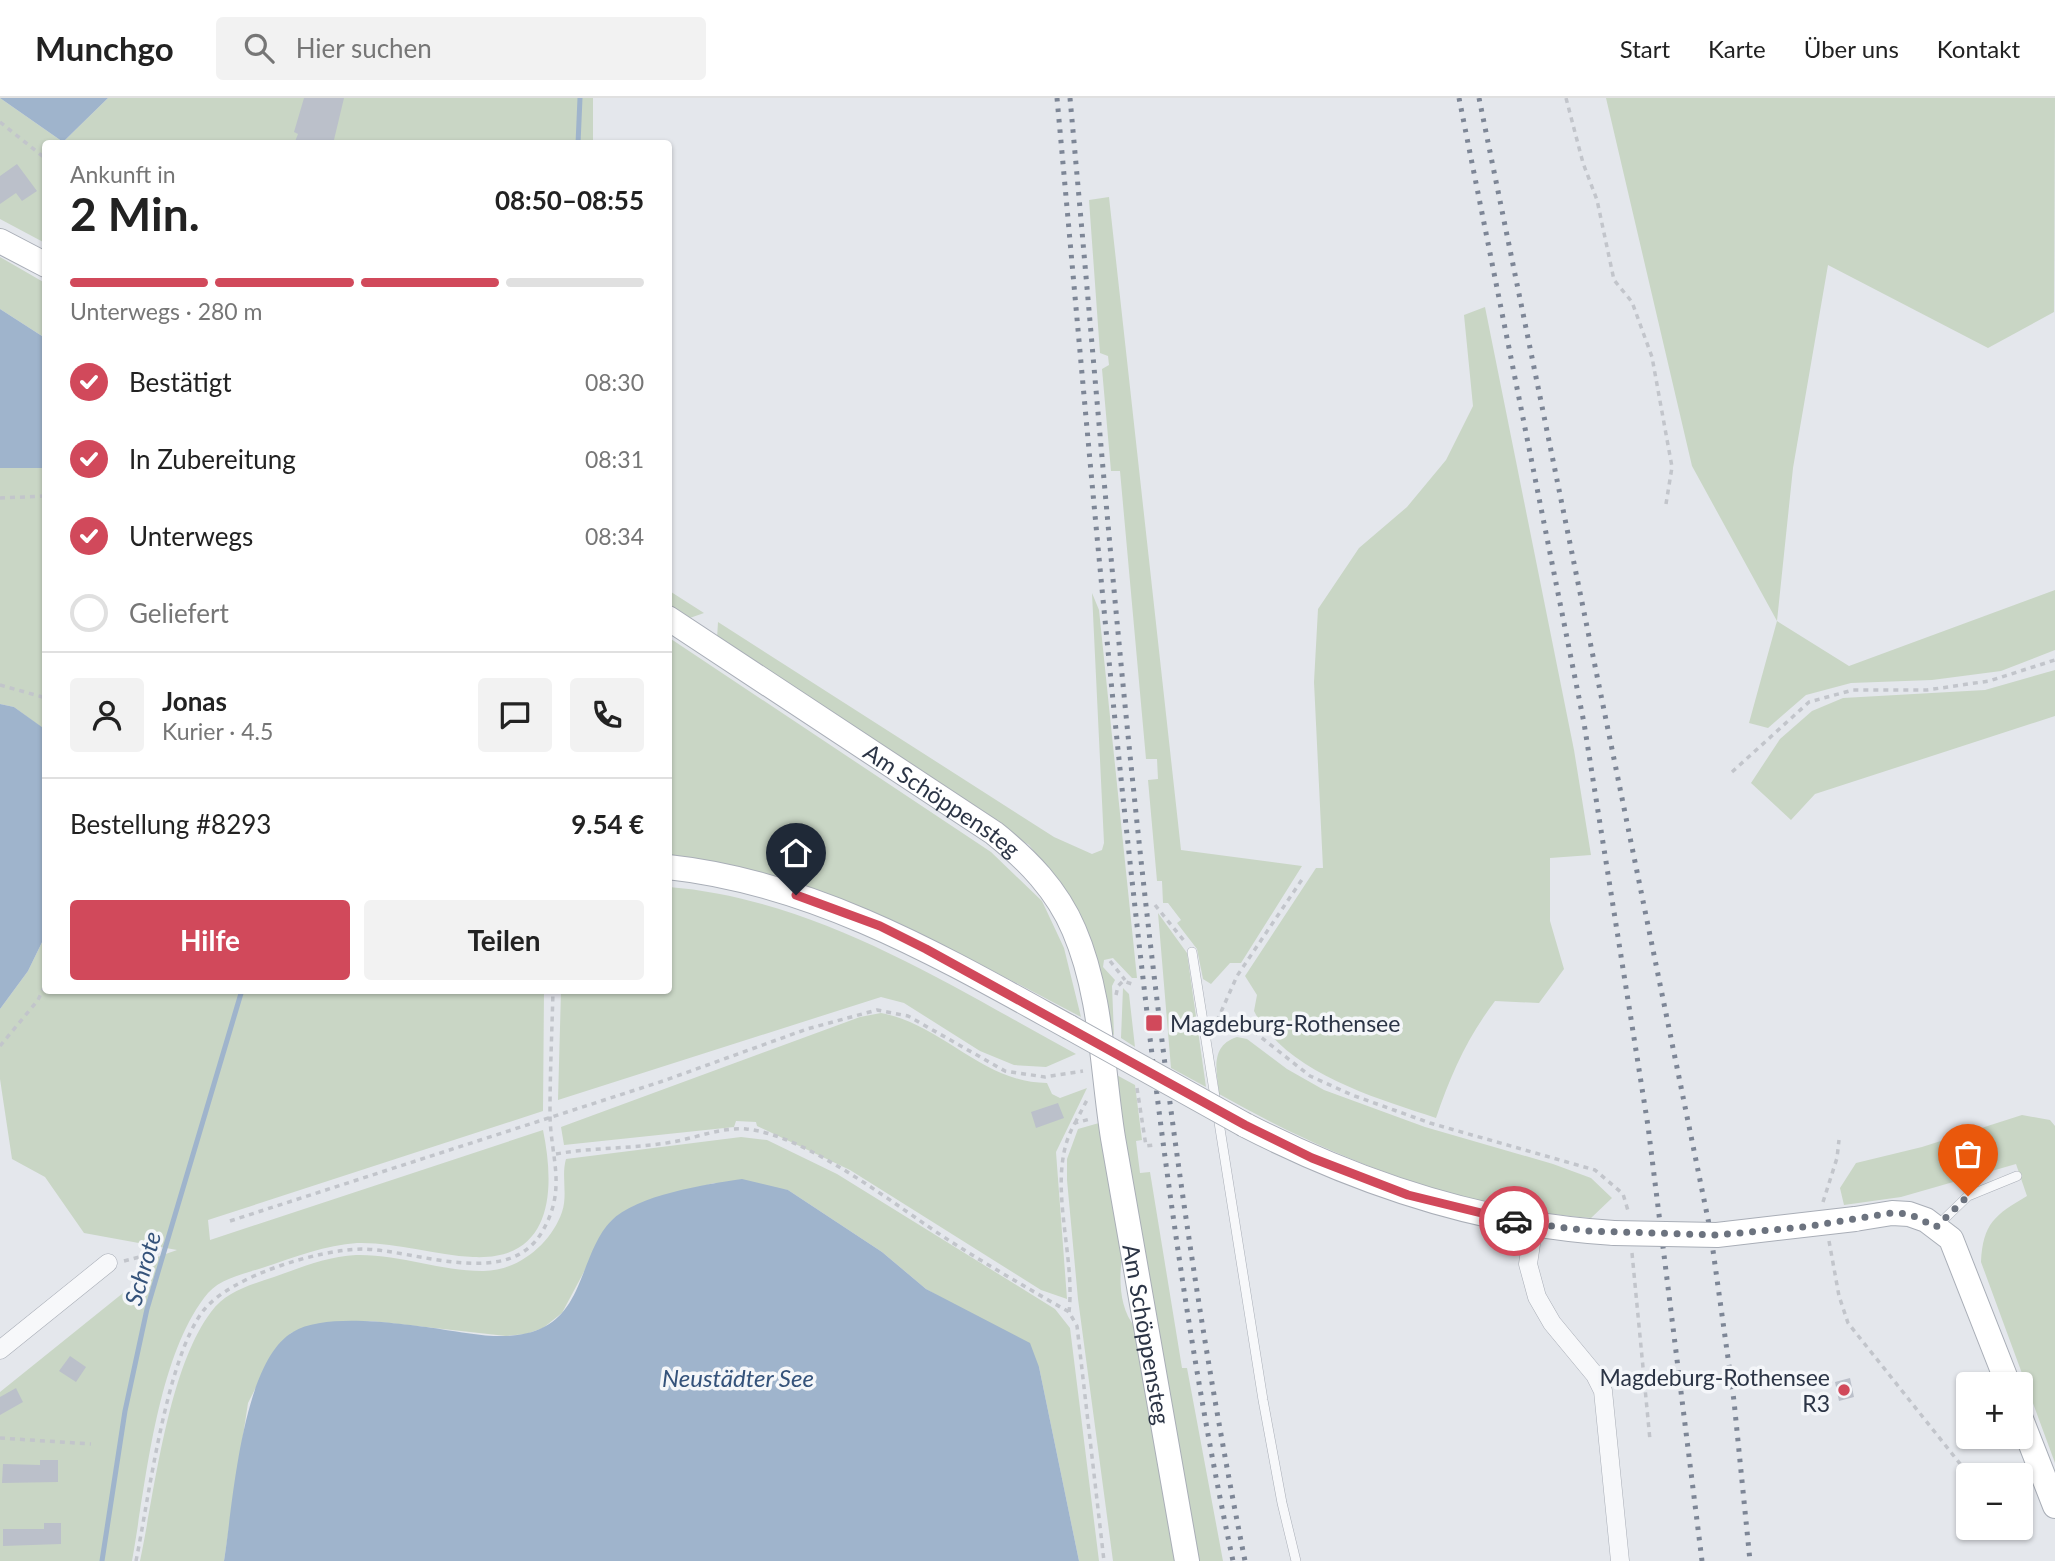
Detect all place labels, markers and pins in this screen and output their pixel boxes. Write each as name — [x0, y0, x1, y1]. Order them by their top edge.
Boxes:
pin — [766, 823, 826, 895]
place label: Magdeburg-Rothensee — [1170, 1009, 1400, 1037]
marker: Magdeburg-Rothensee — [1144, 1013, 1164, 1033]
pin — [1938, 1124, 1998, 1196]
place label: Magdeburg-Rothensee R3 — [1600, 1363, 1830, 1417]
marker: Magdeburg-Rothensee R3 — [1836, 1382, 1852, 1398]

